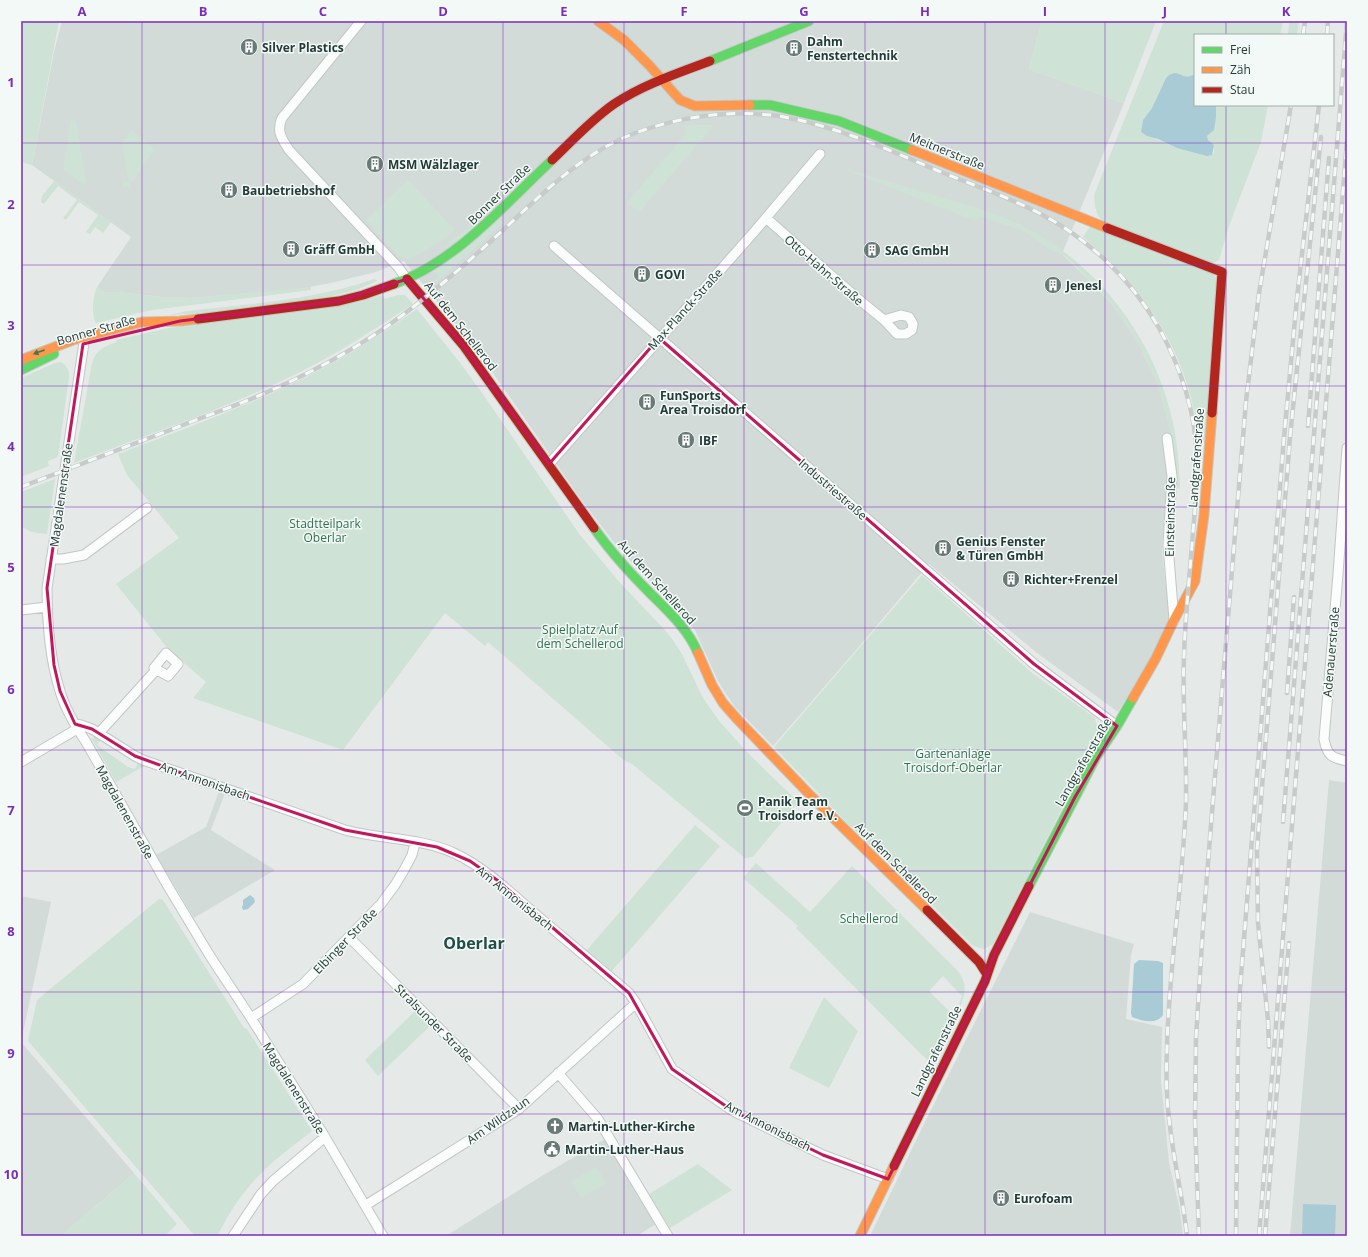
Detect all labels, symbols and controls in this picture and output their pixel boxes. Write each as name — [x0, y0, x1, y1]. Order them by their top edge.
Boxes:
text: A — [78, 2, 87, 20]
text: B — [199, 2, 208, 20]
text: C — [319, 2, 327, 20]
text: D — [438, 2, 448, 20]
text: E — [560, 2, 568, 20]
text: F — [680, 2, 688, 20]
text: G — [799, 2, 809, 20]
text: H — [920, 2, 930, 20]
text: I — [1043, 2, 1047, 20]
text: J — [1162, 2, 1167, 20]
text: K — [1282, 2, 1291, 20]
place label: Dahm Fenstertechnik — [807, 33, 898, 64]
legend — [1194, 34, 1334, 106]
building icon: Silver Plastics — [239, 37, 259, 57]
building icon: Dahm Fenstertechnik — [784, 38, 804, 58]
place label: Silver Plastics — [262, 39, 344, 56]
text: Frei — [1230, 41, 1251, 58]
text: Zäh — [1230, 61, 1251, 78]
text: 1 — [7, 73, 15, 91]
text: Stau — [1230, 81, 1255, 98]
street label: Meitnerstraße — [907, 128, 987, 174]
building icon: MSM Wälzlager — [365, 154, 385, 174]
place label: MSM Wälzlager — [388, 156, 480, 173]
street label: Bonner Straße — [464, 160, 534, 228]
building icon: Baubetriebshof — [219, 180, 239, 200]
place label: Baubetriebshof — [242, 182, 336, 199]
text: 2 — [7, 195, 15, 213]
street label: Otto-Hahn-Straße — [781, 231, 867, 309]
building icon: Gräff GmbH — [281, 239, 301, 259]
building icon: SAG GmbH — [862, 240, 882, 260]
place label: Gräff GmbH — [304, 241, 375, 258]
place label: SAG GmbH — [885, 242, 949, 259]
building icon: GOVI — [632, 264, 652, 284]
street label: Max-Planck-Straße — [644, 264, 726, 353]
place label: GOVI — [655, 266, 685, 283]
building icon: Jenesl — [1043, 275, 1063, 295]
place label: Jenesl — [1065, 277, 1102, 294]
street label: Auf dem Schellerod — [421, 278, 501, 374]
street label: Bonner Straße — [55, 311, 138, 349]
text: 3 — [7, 316, 15, 334]
one-way arrow — [33, 350, 45, 356]
place label: FunSports Area Troisdorf — [660, 387, 747, 418]
building icon: FunSports Area Troisdorf — [637, 392, 657, 412]
street label: Landgrafenstraße — [1184, 407, 1208, 508]
building icon: IBF — [676, 430, 696, 450]
place label: IBF — [699, 432, 718, 449]
text: 4 — [7, 437, 15, 455]
street label: Magdalenenstraße — [45, 442, 77, 548]
street label: Industriestraße — [795, 454, 871, 524]
street label: Einsteinstraße — [1161, 477, 1179, 557]
park label: Stadtteilpark Oberlar — [289, 515, 361, 546]
place label: Genius Fenster & Türen GmbH — [956, 533, 1046, 564]
street label: Auf dem Schellerod — [614, 536, 700, 628]
building icon: Genius Fenster & Türen GmbH — [933, 538, 953, 558]
text: 5 — [7, 558, 15, 576]
building icon: Richter+Frenzel — [1001, 569, 1021, 589]
place label: Richter+Frenzel — [1024, 571, 1118, 588]
street label: Adenauerstraße — [1319, 606, 1343, 698]
park label: Spielplatz Auf dem Schellerod — [537, 621, 624, 652]
text: 6 — [7, 680, 15, 698]
street label: Landgrafenstraße — [1051, 714, 1115, 809]
park label: Gartenanlage Troisdorf-Oberlar — [904, 745, 1002, 776]
street label: Am Annonisbach — [158, 758, 252, 804]
street label: Magdalenenstraße — [92, 762, 158, 862]
place label: Panik Team Troisdorf e.V. — [758, 793, 837, 824]
sports icon: Panik Team Troisdorf e.V. — [735, 798, 755, 818]
text: 7 — [7, 801, 15, 819]
street label: Auf dem Schellerod — [851, 818, 941, 908]
street label: Am Annonisbach — [473, 862, 557, 934]
street label: Elbinger Straße — [309, 904, 381, 978]
park label: Schellerod — [840, 910, 898, 927]
text: 8 — [7, 922, 15, 940]
district label: Oberlar — [443, 932, 505, 954]
street label: Stralsunder Straße — [391, 980, 477, 1066]
street label: Landgrafenstraße — [907, 1002, 966, 1100]
street label: Magdalenenstraße — [259, 1039, 329, 1137]
text: 9 — [7, 1044, 15, 1062]
street label: Am Wildzaun — [463, 1092, 533, 1148]
street label: Am Annonisbach — [722, 1097, 814, 1155]
church icon: Martin-Luther-Kirche — [545, 1116, 565, 1136]
place label: Martin-Luther-Kirche — [568, 1118, 695, 1135]
public building icon: Martin-Luther-Haus — [542, 1139, 562, 1159]
place label: Martin-Luther-Haus — [565, 1141, 684, 1158]
text: 10 — [4, 1165, 18, 1183]
building icon: Eurofoam — [991, 1188, 1011, 1208]
place label: Eurofoam — [1014, 1190, 1073, 1207]

